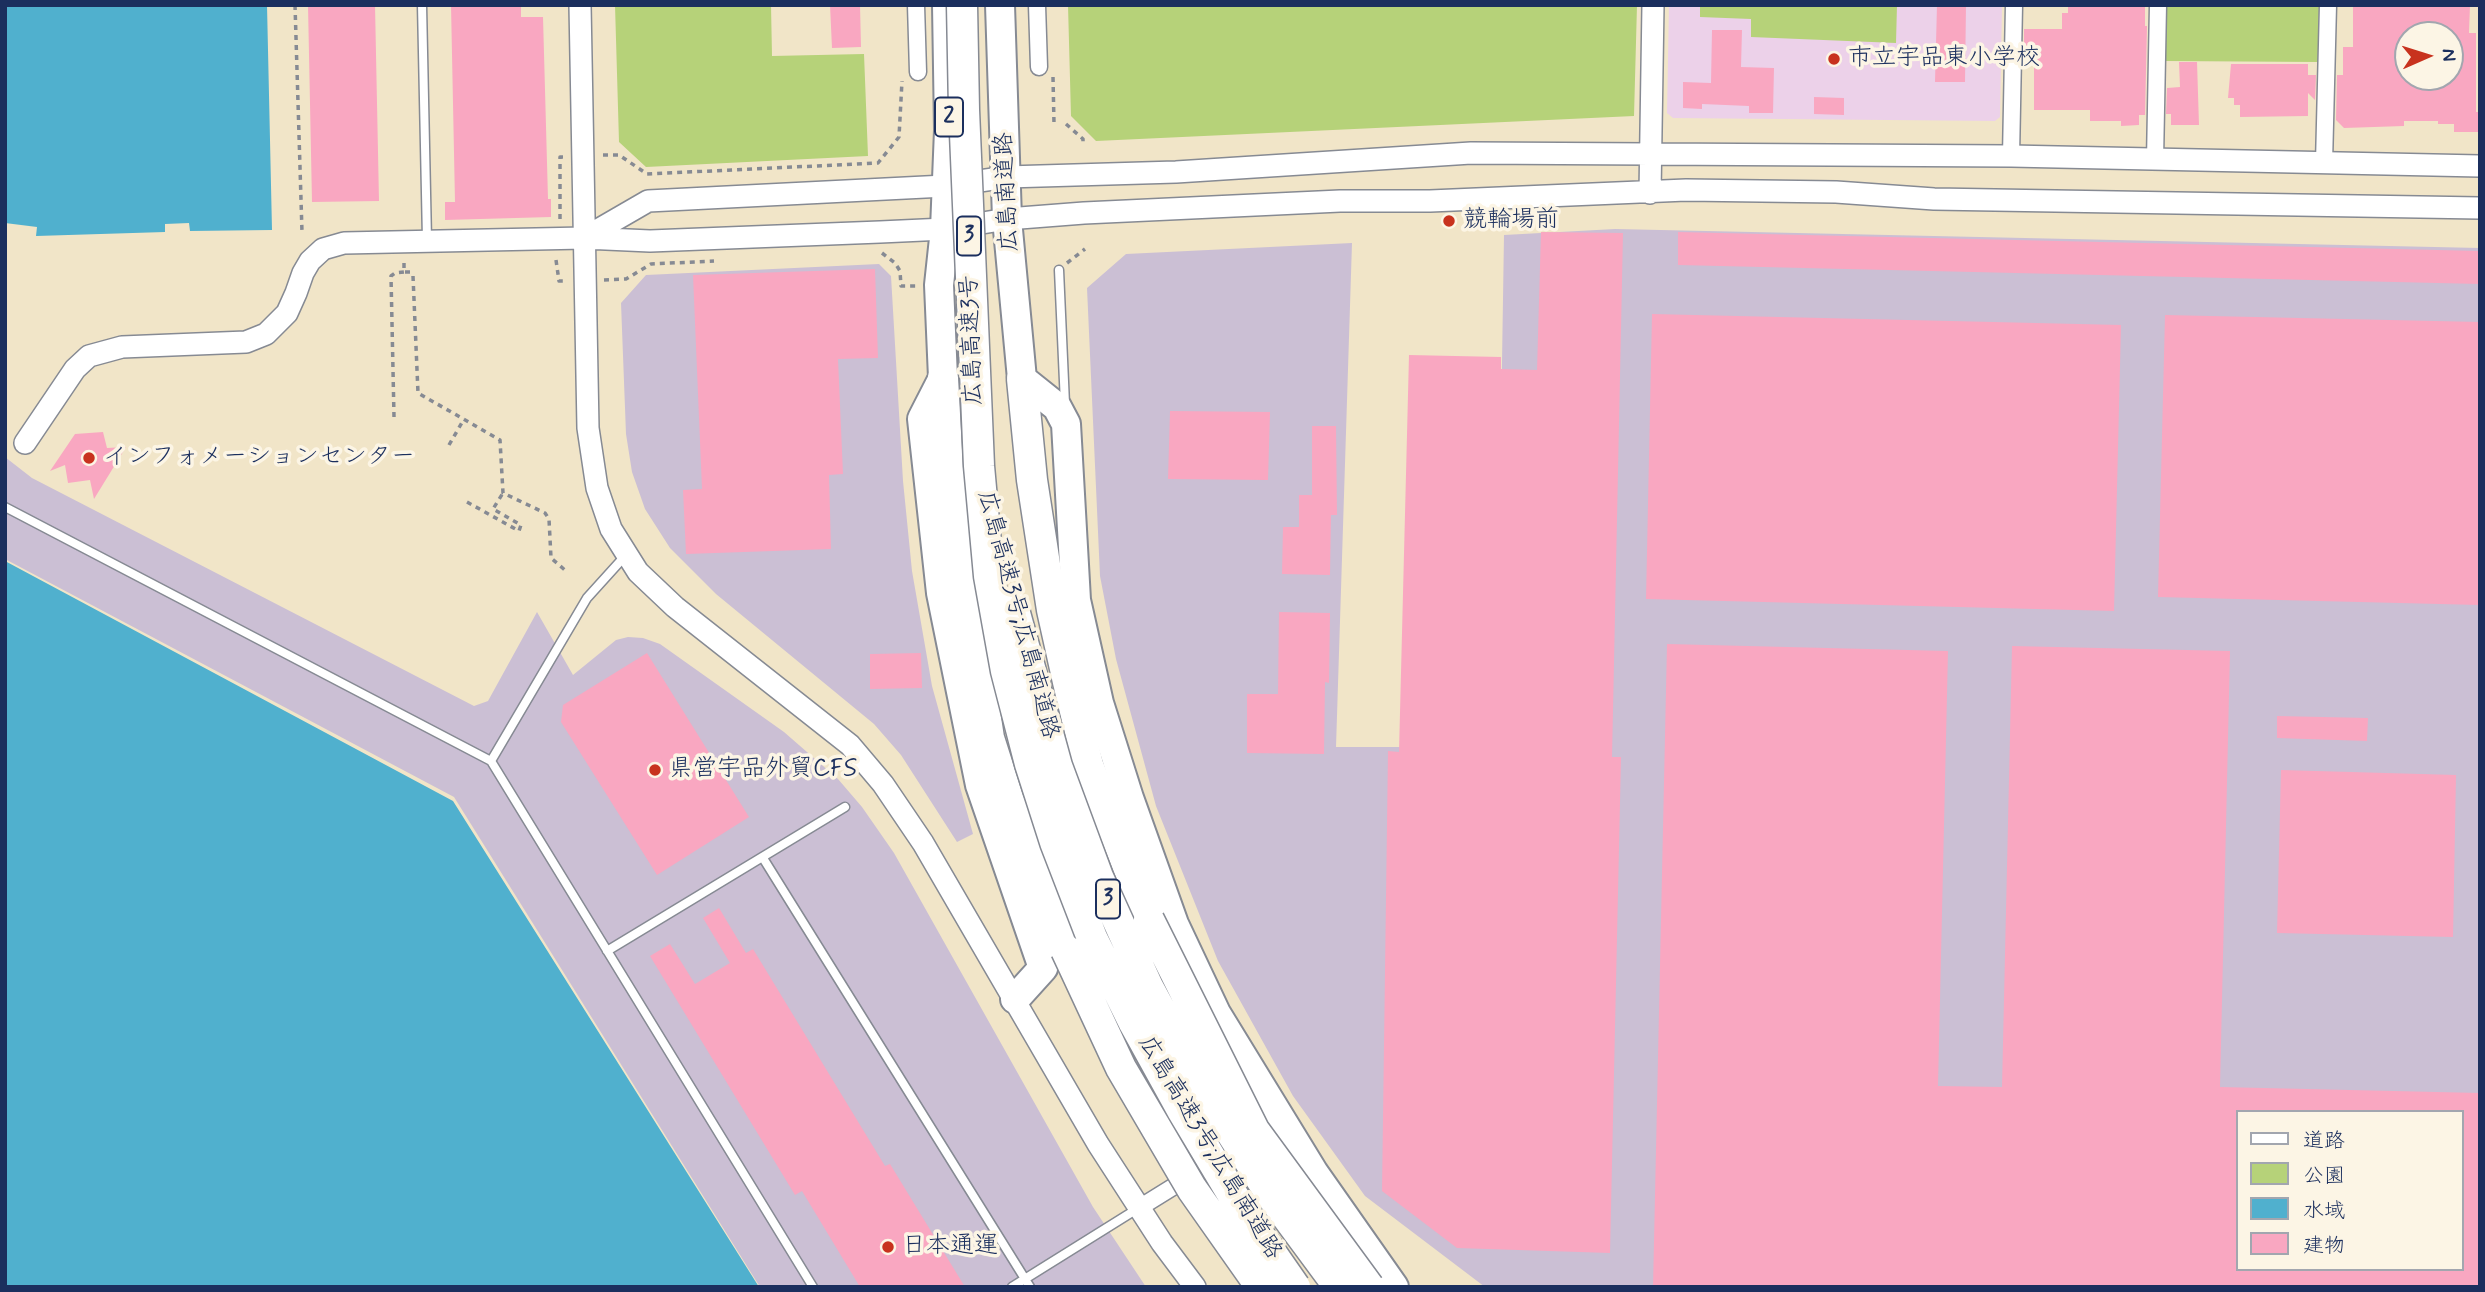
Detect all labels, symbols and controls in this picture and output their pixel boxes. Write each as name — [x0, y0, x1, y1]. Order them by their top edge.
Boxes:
north arrow — [2394, 21, 2464, 91]
place label: 市立宇品東小学校 — [1848, 45, 2040, 73]
text: N — [2436, 48, 2461, 62]
marker: 市立宇品東小学校 — [1826, 51, 1842, 67]
road number: 2 — [935, 98, 963, 136]
street label: 広島南道路 — [990, 131, 1026, 253]
place label: 競輪場前 — [1463, 207, 1559, 235]
marker: 競輪場前 — [1441, 213, 1457, 229]
road number: 3 — [957, 216, 981, 256]
street label: 広島高速3号 — [956, 274, 990, 406]
place label: インフォメーションセンター — [103, 444, 415, 472]
marker: インフォメーションセンター — [81, 450, 97, 466]
street label: 広島高速3号;広島南道路 — [970, 487, 1064, 743]
place label: 県営宇品外貿CFS — [669, 756, 857, 784]
marker: 県営宇品外貿CFS — [647, 762, 663, 778]
road number: 3 — [1096, 879, 1120, 918]
street label: 広島高速3号;広島南道路 — [1131, 1031, 1287, 1265]
legend — [2236, 1110, 2464, 1271]
text: 道路 — [2303, 1127, 2345, 1155]
text: 公園 — [2303, 1162, 2345, 1190]
text: 水域 — [2303, 1197, 2345, 1225]
text: 建物 — [2303, 1232, 2345, 1260]
place label: 日本通運 — [902, 1233, 998, 1261]
marker: 日本通運 — [880, 1239, 896, 1255]

